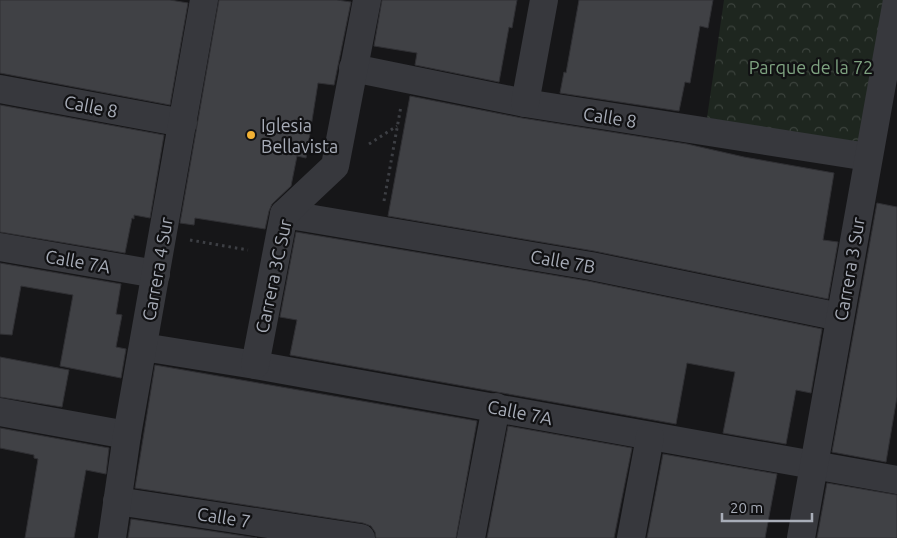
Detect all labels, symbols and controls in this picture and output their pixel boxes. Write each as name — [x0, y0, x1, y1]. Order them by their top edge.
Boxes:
park label: Parque de la 72 — [749, 57, 873, 77]
street label: Calle 8 — [63, 91, 119, 121]
street label: Calle 8 — [582, 103, 638, 131]
place label: Iglesia Bellavista — [261, 115, 338, 156]
marker: Iglesia Bellavista — [245, 129, 257, 141]
street label: Carrera 4 Sur — [138, 215, 176, 322]
street label: Carrera 3 Sur — [830, 215, 868, 322]
street label: Carrera 3C Sur — [251, 217, 295, 335]
street label: Calle 7A — [44, 245, 112, 277]
street label: Calle 7B — [529, 245, 597, 277]
street label: Calle 7A — [486, 396, 554, 428]
scale bar — [722, 490, 812, 522]
text: 20 m — [730, 499, 763, 516]
street label: Calle 7 — [196, 503, 252, 531]

